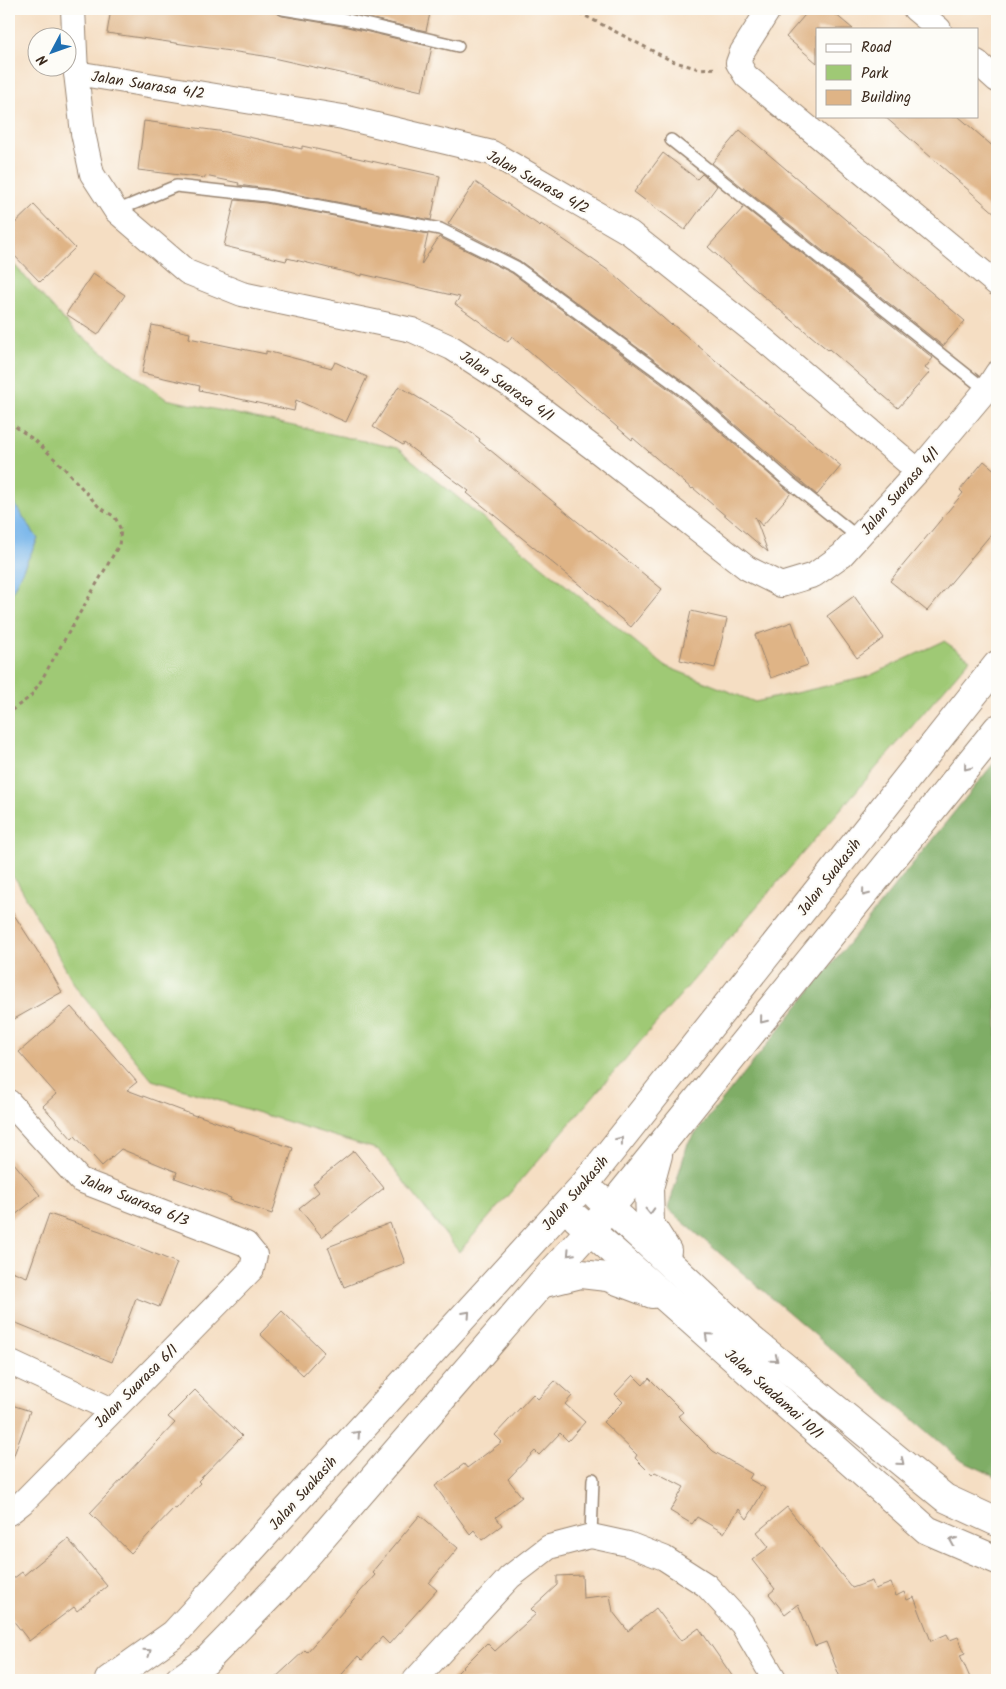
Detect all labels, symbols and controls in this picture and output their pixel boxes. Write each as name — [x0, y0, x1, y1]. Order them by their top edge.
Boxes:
north arrow — [28, 28, 78, 78]
legend — [816, 28, 978, 118]
text: Road — [861, 36, 892, 60]
text: N — [32, 49, 54, 70]
text: Park — [861, 62, 889, 86]
street label: Jalan Suarasa 4/2 — [89, 65, 206, 107]
text: Building — [861, 86, 911, 110]
street label: Jalan Suarasa 4/2 — [482, 145, 594, 221]
street label: Jalan Suarasa 4/1 — [454, 345, 559, 429]
street label: Jalan Suarasa 4/1 — [855, 442, 946, 541]
one-way arrow — [963, 761, 972, 770]
street label: Jalan Suakasih — [792, 834, 868, 922]
one-way arrow — [862, 887, 870, 896]
one-way arrow — [759, 1014, 768, 1023]
one-way arrow — [615, 1136, 624, 1145]
street label: Jalan Suakasih — [536, 1151, 615, 1237]
street label: Jalan Suarasa 6/3 — [77, 1168, 193, 1234]
one-way arrow — [645, 1208, 655, 1215]
one-way arrow — [567, 1247, 576, 1256]
one-way arrow — [461, 1310, 470, 1319]
one-way arrow — [705, 1333, 714, 1342]
street label: Jalan Suarasa 6/1 — [89, 1339, 185, 1434]
street label: Jalan Suadamai 10/1 — [718, 1344, 829, 1446]
one-way arrow — [770, 1354, 779, 1363]
one-way arrow — [351, 1430, 360, 1439]
street label: Jalan Suakasih — [264, 1451, 344, 1536]
one-way arrow — [895, 1457, 904, 1465]
one-way arrow — [949, 1536, 957, 1546]
one-way arrow — [143, 1649, 152, 1658]

